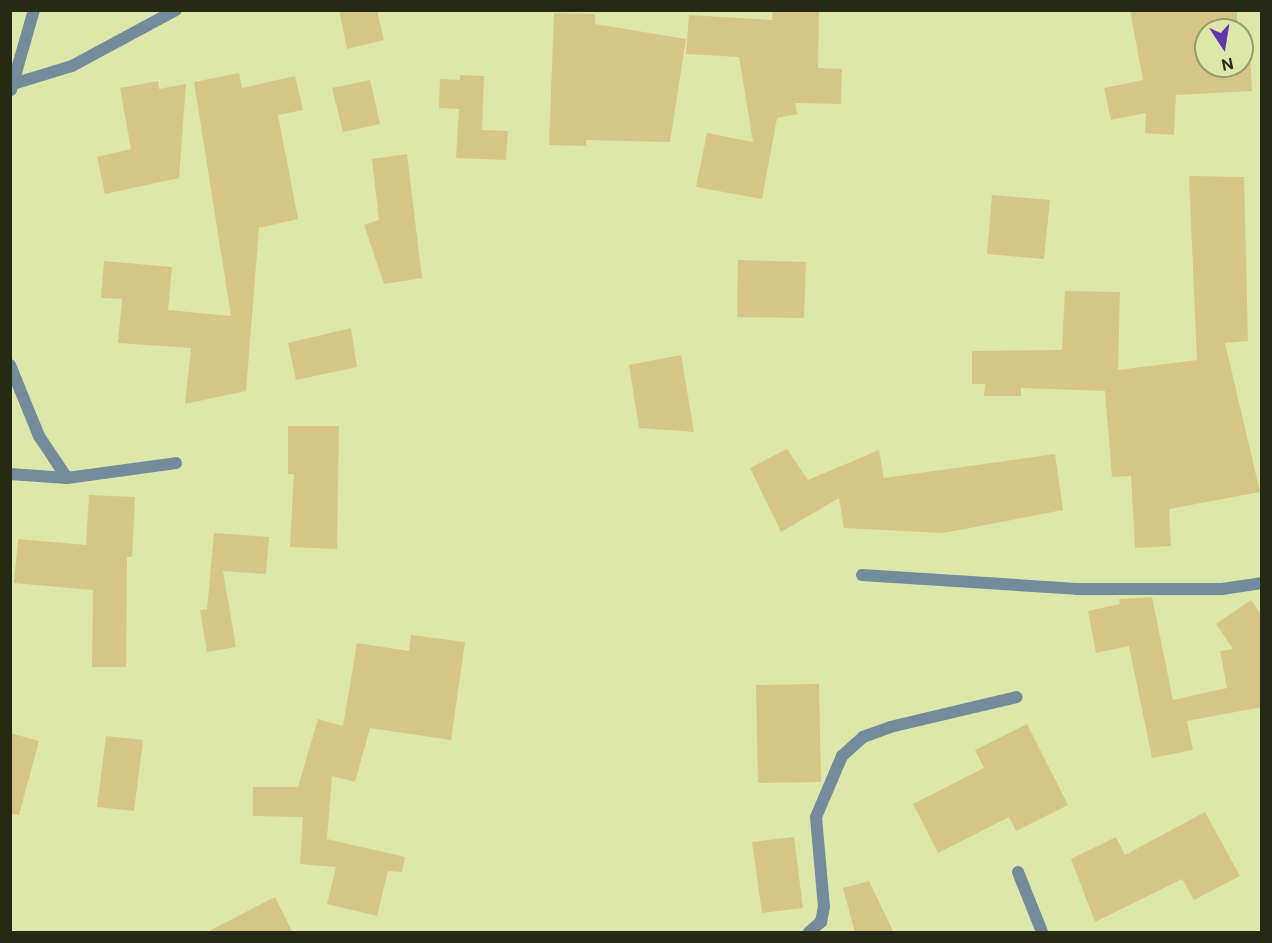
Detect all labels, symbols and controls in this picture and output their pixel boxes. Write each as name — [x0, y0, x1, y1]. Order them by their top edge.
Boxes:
north arrow — [1194, 18, 1254, 78]
text: N — [1220, 53, 1235, 76]

